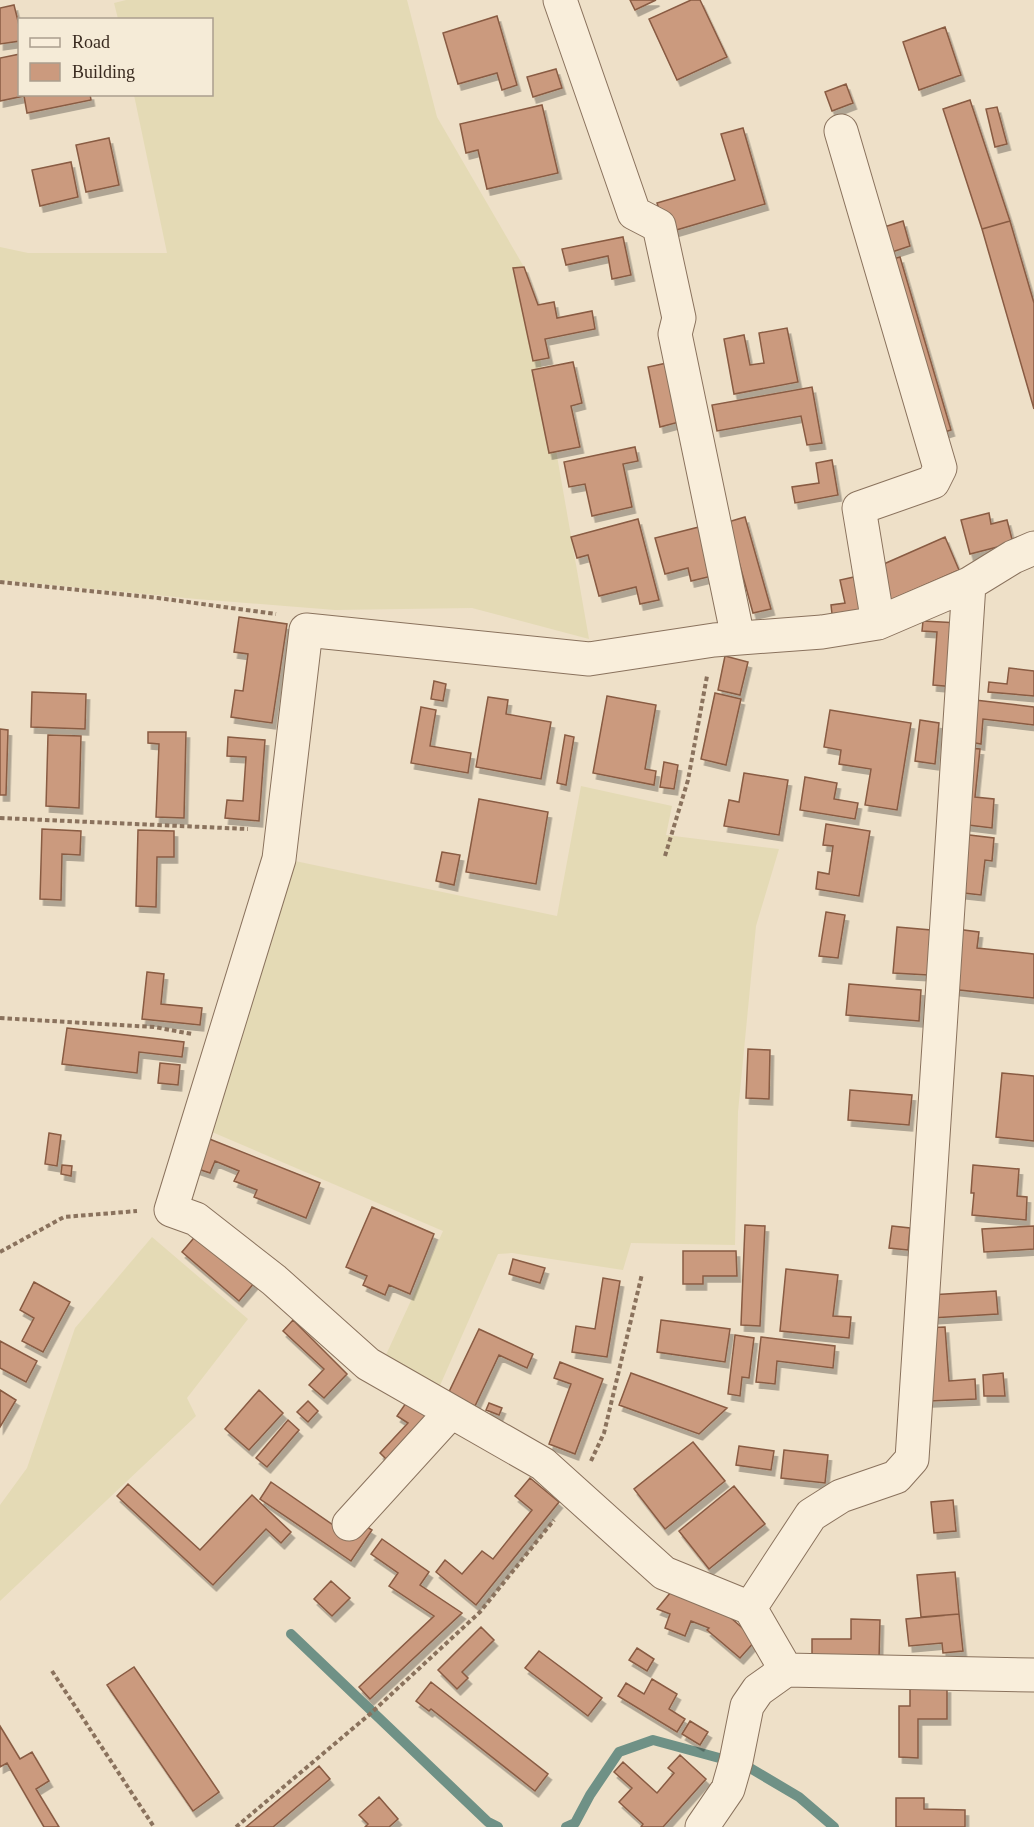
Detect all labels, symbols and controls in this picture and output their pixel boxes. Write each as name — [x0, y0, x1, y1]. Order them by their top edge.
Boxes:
legend — [18, 18, 213, 96]
text: Road — [72, 32, 110, 52]
text: Building — [72, 62, 135, 82]

